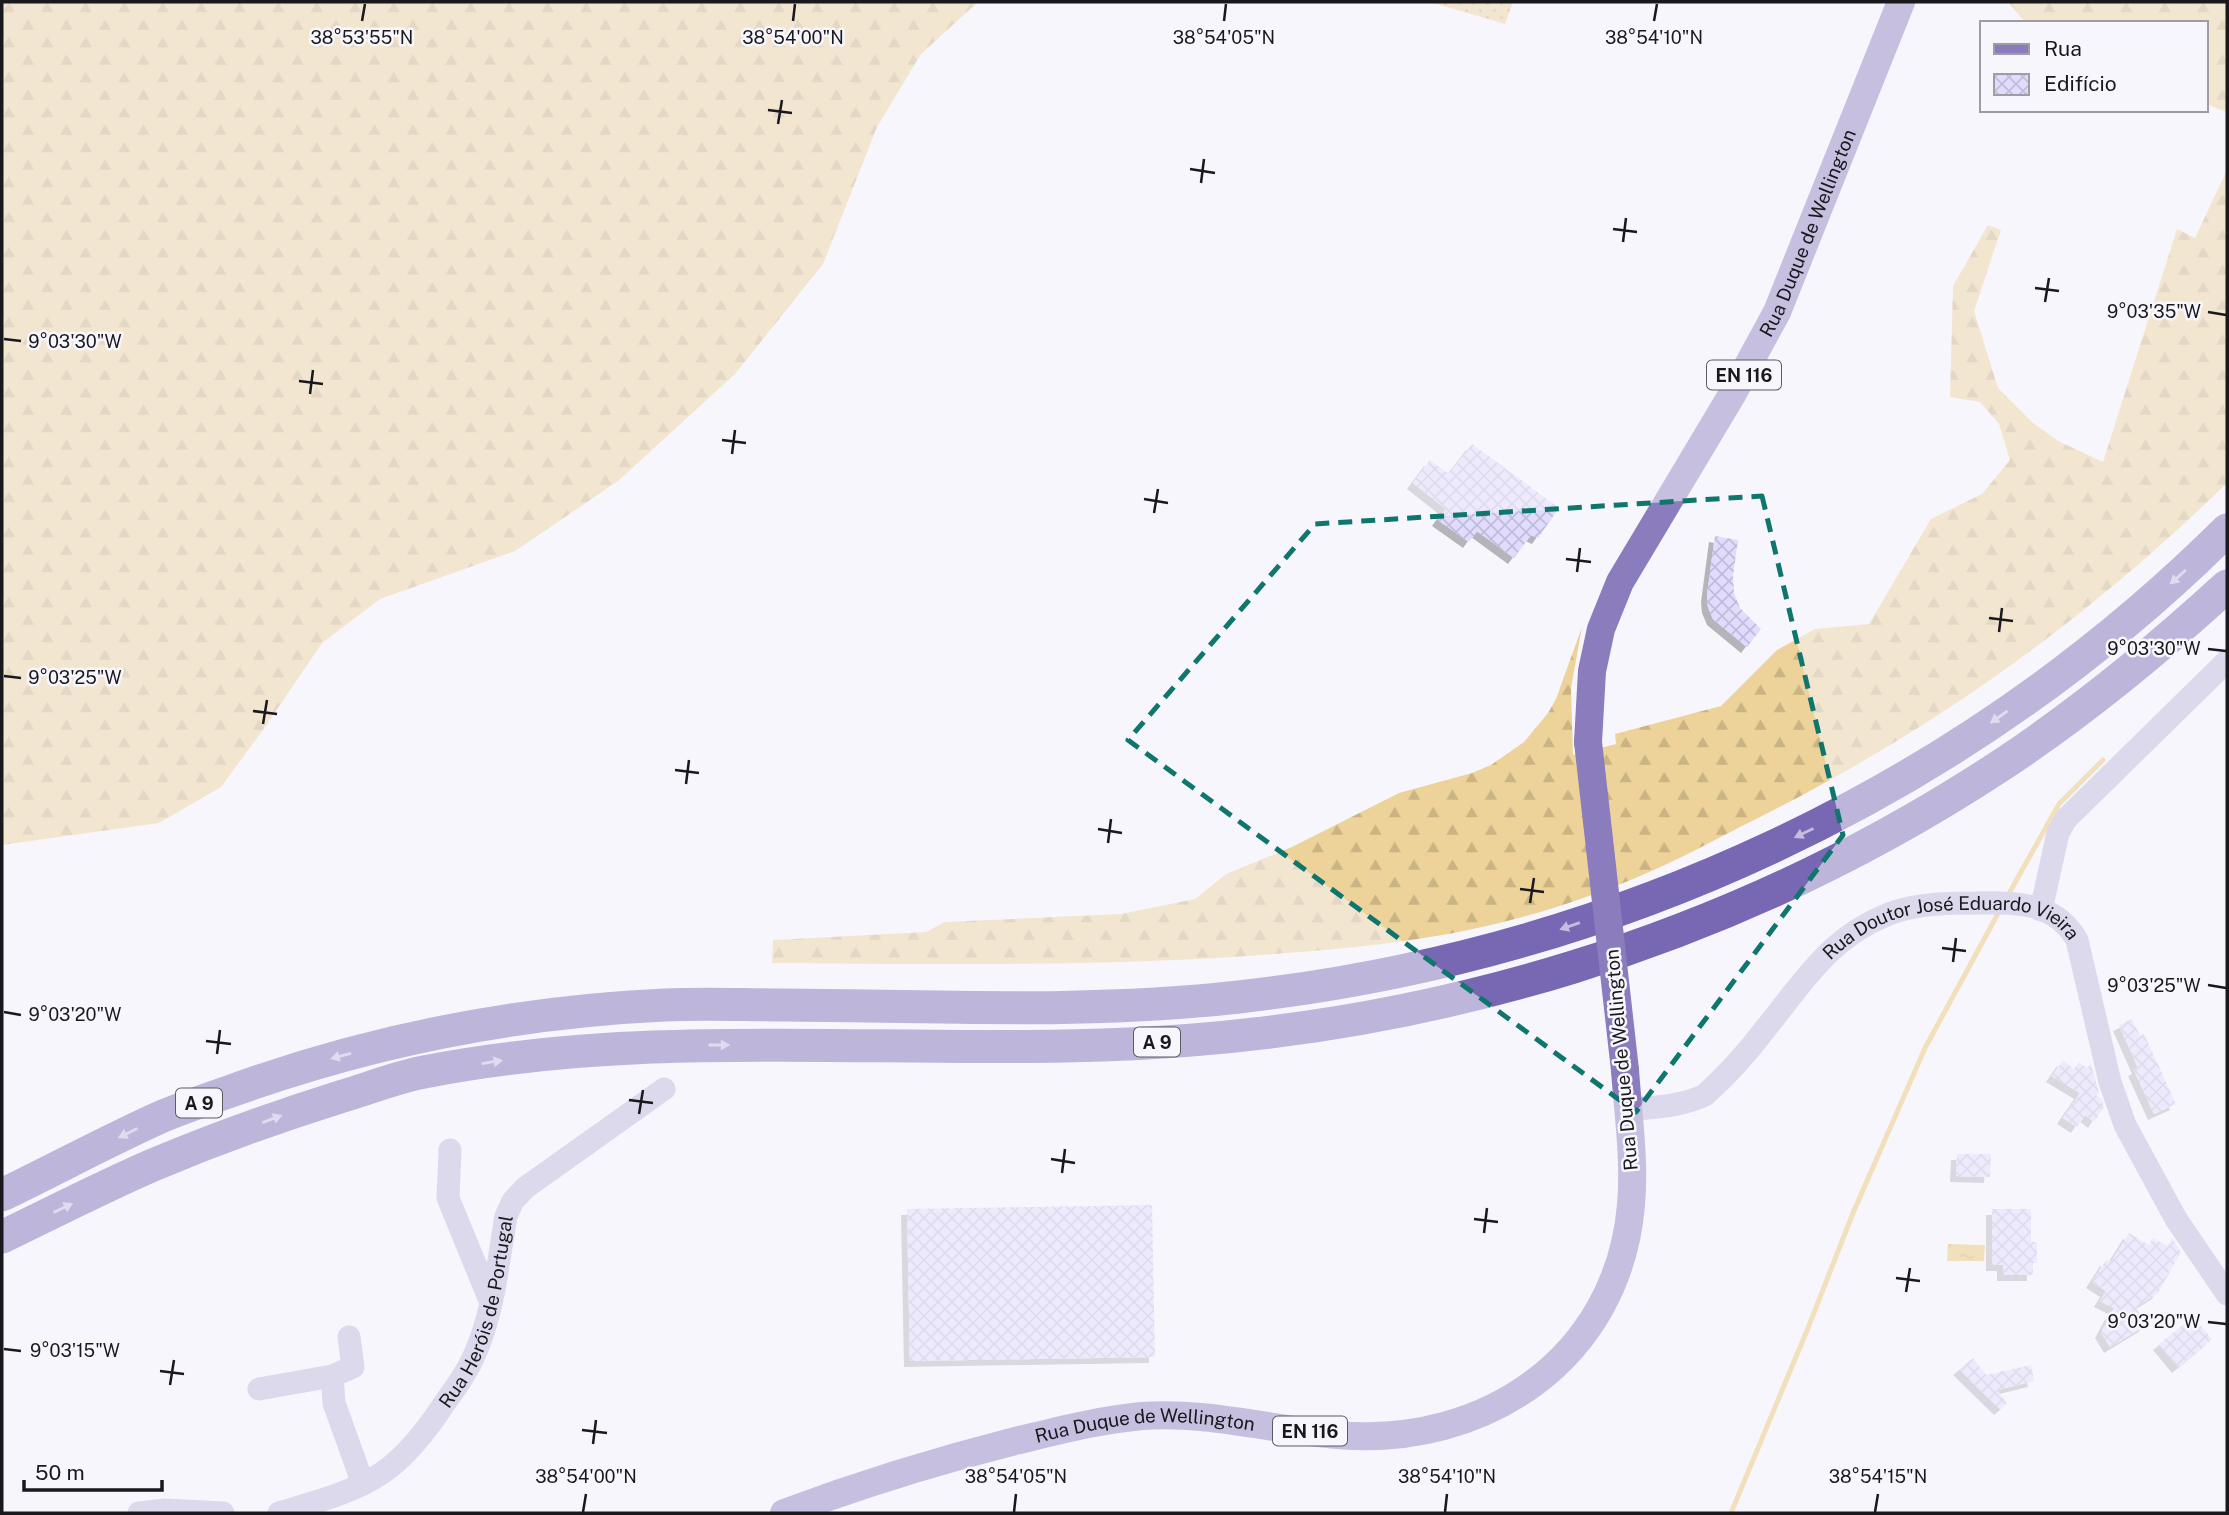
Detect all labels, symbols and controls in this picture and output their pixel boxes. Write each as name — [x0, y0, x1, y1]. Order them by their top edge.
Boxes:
legend — [1980, 21, 2208, 112]
text: 38°53'55"N — [311, 27, 413, 48]
text: 38°54'00"N — [742, 27, 844, 48]
text: 38°54'05"N — [1173, 27, 1275, 48]
text: 38°54'10"N — [1605, 27, 1703, 48]
text: Rua — [2044, 36, 2082, 61]
text: Edifício — [2044, 71, 2117, 96]
street label: Rua Duque de Wellington — [1755, 126, 1860, 340]
text: 9°03'35"W — [2107, 301, 2201, 322]
text: 9°03'30"W — [28, 331, 122, 352]
road number: EN 116 — [1707, 360, 1781, 390]
one-way arrow — [2170, 568, 2187, 584]
text: 9°03'30"W — [2107, 638, 2201, 659]
text: 9°03'25"W — [28, 667, 122, 688]
one-way arrow — [1990, 710, 2008, 724]
one-way arrow — [1794, 827, 1814, 839]
text: Rua Doutor José Eduardo Vieira — [1818, 892, 2084, 964]
one-way arrow — [1559, 921, 1580, 932]
street label: Rua Doutor José Eduardo Vieira — [1811, 935, 2087, 973]
street label: Rua Duque de Wellington — [1600, 948, 1642, 1172]
text: 9°03'25"W — [2107, 975, 2201, 996]
text: 9°03'20"W — [29, 1004, 121, 1025]
road number: A 9 — [1134, 1028, 1180, 1056]
one-way arrow — [708, 1039, 730, 1051]
one-way arrow — [330, 1051, 352, 1062]
one-way arrow — [481, 1056, 503, 1067]
road number: A 9 — [176, 1088, 222, 1118]
one-way arrow — [262, 1113, 283, 1124]
one-way arrow — [118, 1128, 138, 1139]
one-way arrow — [53, 1202, 73, 1214]
street label: Rua Heróis de Portugal — [434, 1213, 517, 1412]
text: 9°03'20"W — [2108, 1311, 2200, 1332]
text: 9°03'15"W — [30, 1340, 120, 1361]
street label: Rua Duque de Wellington — [1033, 1404, 1257, 1447]
road number: EN 116 — [1273, 1416, 1347, 1446]
scale bar — [24, 1448, 163, 1492]
text: 50 m — [35, 1460, 85, 1485]
text: 38°54'00"N — [535, 1466, 637, 1487]
text: 38°54'05"N — [965, 1466, 1067, 1487]
text: 38°54'10"N — [1398, 1466, 1496, 1487]
text: 38°54'15"N — [1829, 1466, 1927, 1487]

